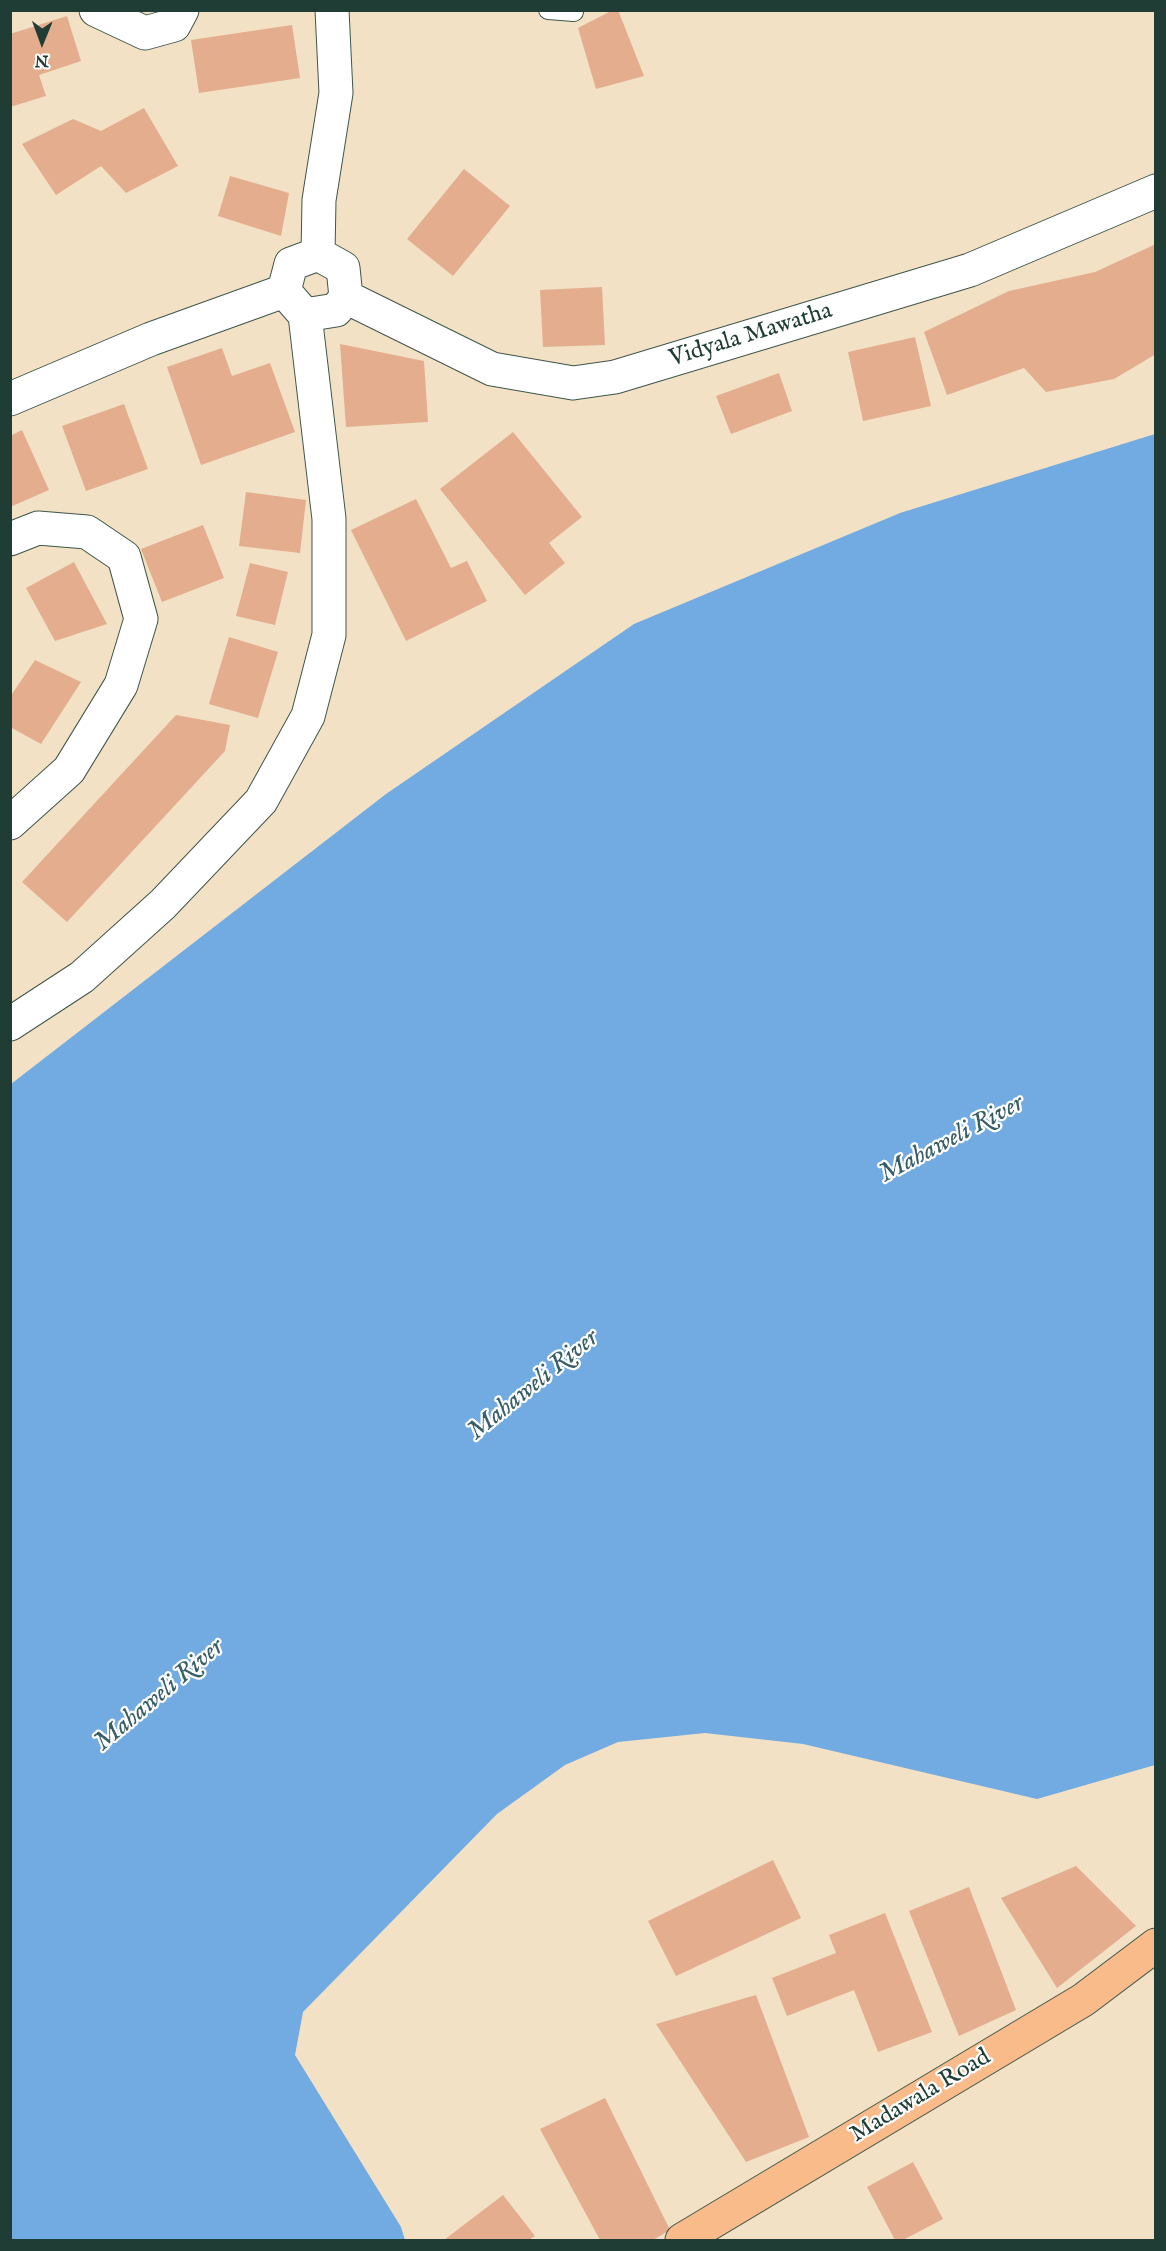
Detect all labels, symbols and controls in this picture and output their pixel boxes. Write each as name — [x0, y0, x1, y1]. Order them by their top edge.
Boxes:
north arrow — [12, 12, 72, 72]
text: N — [35, 50, 49, 70]
street label: Vidyala Mawatha — [666, 298, 836, 374]
water label: Mahaweli River — [874, 1089, 1030, 1191]
water label: Mahaweli River — [462, 1324, 606, 1448]
water label: Mahaweli River — [89, 1633, 231, 1759]
street label: Madawala Road — [846, 2044, 996, 2150]

